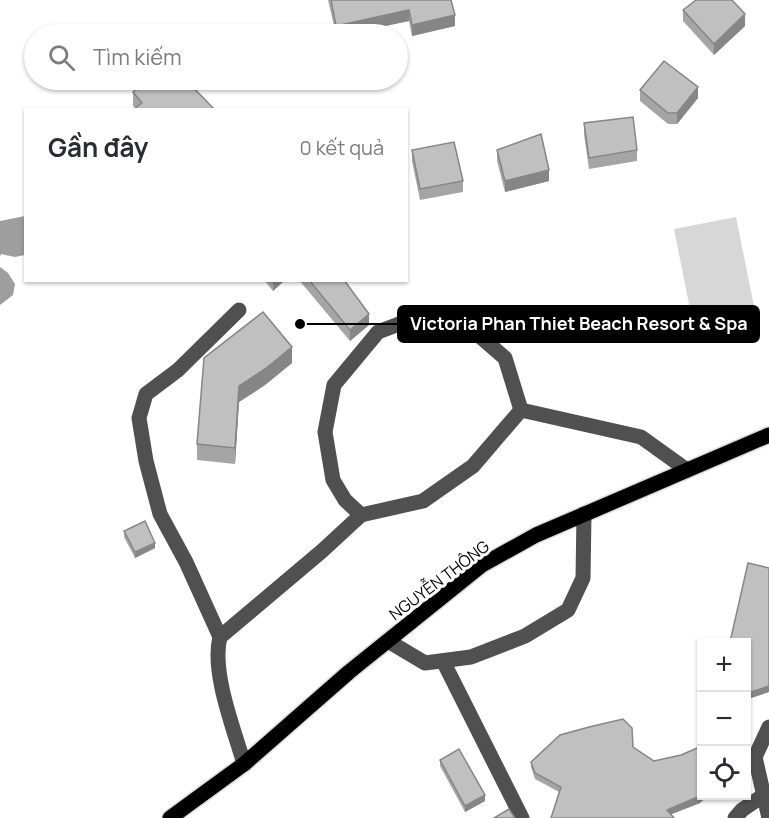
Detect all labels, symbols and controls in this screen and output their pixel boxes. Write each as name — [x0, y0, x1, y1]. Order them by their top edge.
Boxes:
search box — [24, 24, 408, 90]
icon: search — [45, 41, 78, 74]
text: Tìm kiếm — [93, 42, 182, 72]
text: Gần đây — [48, 129, 148, 165]
text: 0 kết quả — [300, 134, 384, 161]
callout: Victoria Phan Thiet Beach Resort & Spa — [398, 306, 759, 342]
text: Victoria Phan Thiet Beach Resort & Spa — [410, 311, 748, 335]
street label: NGUYỄN THÔNG — [384, 534, 494, 625]
map controls — [697, 638, 751, 800]
button: + — [697, 638, 751, 692]
button: − — [697, 692, 751, 746]
button: locate — [697, 746, 751, 800]

